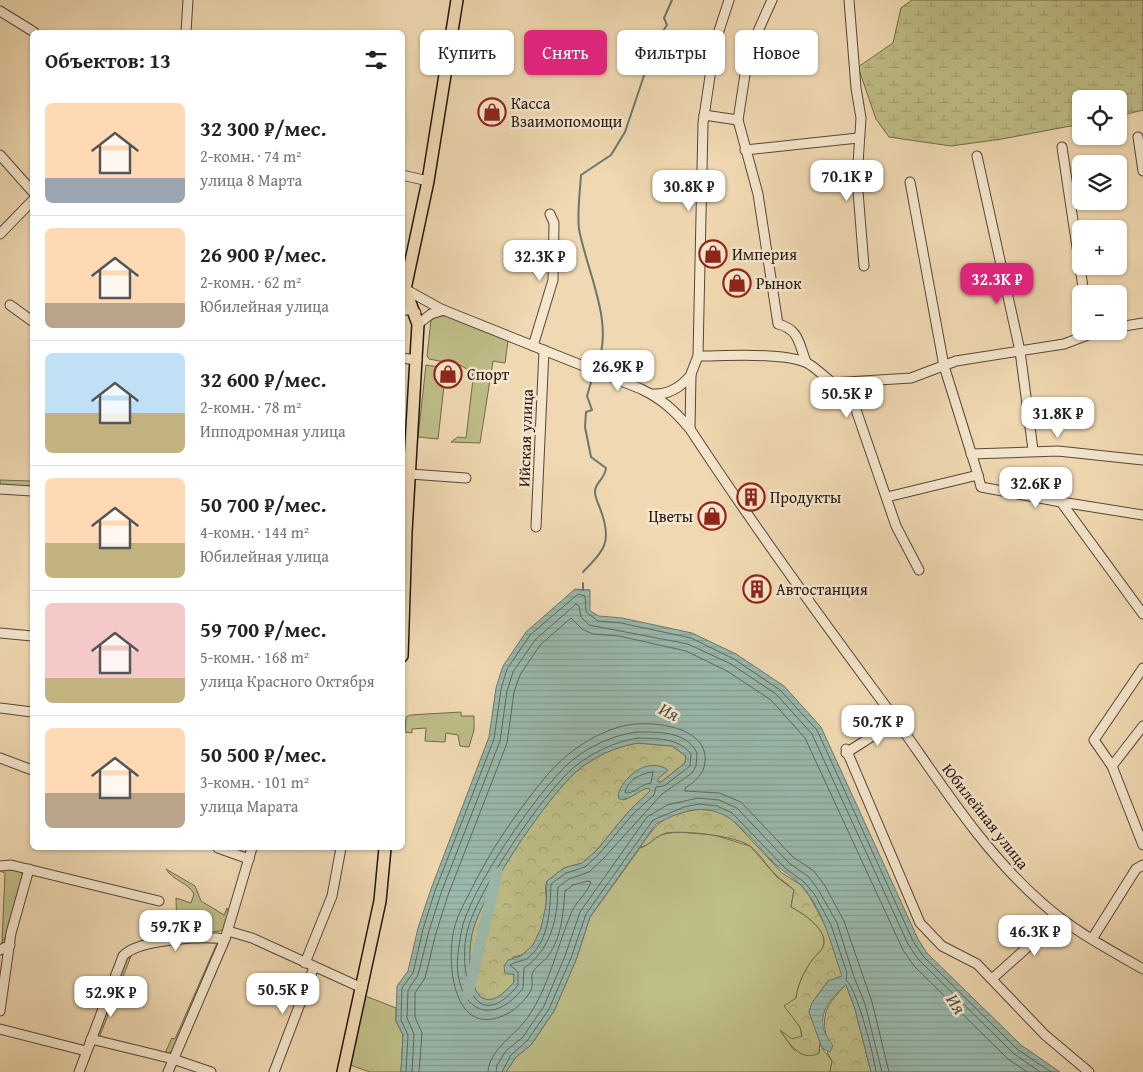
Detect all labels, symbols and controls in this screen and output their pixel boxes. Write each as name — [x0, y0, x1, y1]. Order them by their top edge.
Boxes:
chip: Купить — [420, 30, 514, 75]
chip: Снять — [524, 30, 607, 75]
chip: Фильтры — [617, 30, 725, 75]
chip: Новое — [735, 30, 818, 75]
text: Объектов: 13 — [45, 45, 171, 76]
icon: filters — [362, 46, 390, 74]
map controls — [1072, 90, 1127, 340]
button: locate — [1072, 90, 1127, 145]
place label: Касса Взаимопомощи — [511, 91, 623, 133]
shop icon: Касса Взаимопомощи — [477, 97, 507, 127]
text: 32 300 ₽/мес. — [200, 113, 326, 144]
icon: home — [85, 123, 145, 183]
text: 2-комн. · 74 m² — [200, 144, 301, 168]
button: layers — [1072, 155, 1127, 210]
pin: 70.1K ₽ — [801, 160, 893, 202]
text: 70.1K ₽ — [821, 164, 873, 188]
text: улица 8 Марта — [200, 168, 302, 192]
pin: 30.8K ₽ — [643, 170, 735, 212]
text: 30.8K ₽ — [663, 174, 715, 198]
button: + — [1072, 220, 1127, 275]
text: 26 900 ₽/мес. — [200, 239, 326, 270]
shop icon: Империя — [698, 239, 728, 269]
pin: 32.3K ₽ — [494, 240, 586, 282]
place label: Империя — [732, 242, 797, 266]
text: 32.3K ₽ — [514, 244, 566, 268]
icon: home — [85, 248, 145, 308]
pin: 32.3K ₽ — [951, 262, 1043, 305]
text: 32.3K ₽ — [971, 267, 1023, 291]
shop icon: Рынок — [722, 268, 752, 298]
text: 2-комн. · 62 m² — [200, 270, 301, 294]
place label: Рынок — [756, 271, 802, 295]
button: − — [1072, 285, 1127, 340]
text: Юбилейная улица — [200, 294, 329, 318]
pin: 26.9K ₽ — [572, 350, 664, 392]
text: 26.9K ₽ — [592, 354, 644, 378]
shop icon: Спорт — [433, 359, 463, 389]
place label: Спорт — [467, 362, 510, 386]
text: 32 600 ₽/мес. — [200, 364, 326, 395]
icon: home — [85, 373, 145, 433]
pin: 50.5K ₽ — [801, 376, 893, 419]
text: 50.5K ₽ — [821, 381, 873, 405]
street label: Ийская улица — [511, 388, 539, 487]
text: 2-комн. · 78 m² — [200, 395, 301, 419]
pin: 31.8K ₽ — [1012, 396, 1104, 439]
text: 31.8K ₽ — [1032, 401, 1084, 425]
text: Ипподромная улица — [200, 419, 346, 443]
pin: 32.6K ₽ — [990, 466, 1082, 509]
text: 32.6K ₽ — [1010, 471, 1062, 495]
building icon: Продукты — [736, 482, 766, 512]
place label: Продукты — [770, 485, 841, 509]
text: 50 700 ₽/мес. — [200, 489, 326, 520]
icon: home — [85, 498, 145, 558]
shop icon: Цветы — [697, 501, 727, 531]
place label: Цветы — [648, 504, 693, 528]
text: 4-комн. · 144 m² — [200, 520, 309, 544]
text: Юбилейная улица — [200, 544, 329, 568]
building icon: Автостанция — [742, 574, 772, 604]
place label: Автостанция — [776, 577, 868, 601]
text: 59 700 ₽/мес. — [200, 614, 326, 645]
icon: home — [85, 623, 145, 683]
text: 5-комн. · 168 m² — [200, 645, 309, 669]
text: улица Красного Октября — [200, 669, 375, 693]
water label: Ия — [654, 695, 684, 728]
pin: 50.7K ₽ — [832, 704, 924, 747]
text: 50.7K ₽ — [852, 709, 904, 733]
text: 50 500 ₽/мес. — [200, 739, 326, 770]
icon: home — [85, 748, 145, 808]
street label: Юбилейная улица — [937, 758, 1035, 874]
text: 3-комн. · 101 m² — [200, 770, 309, 794]
text: улица Марата — [200, 794, 298, 818]
pin: 59.7K ₽ — [130, 910, 222, 952]
text: 59.7K ₽ — [150, 914, 202, 938]
pin: 46.3K ₽ — [989, 914, 1081, 957]
text: 46.3K ₽ — [1009, 919, 1061, 943]
pin: 50.5K ₽ — [237, 972, 329, 1015]
pin: 52.9K ₽ — [65, 976, 157, 1018]
text: 50.5K ₽ — [257, 977, 309, 1001]
text: 52.9K ₽ — [85, 980, 137, 1004]
water label: Ия — [940, 988, 973, 1020]

